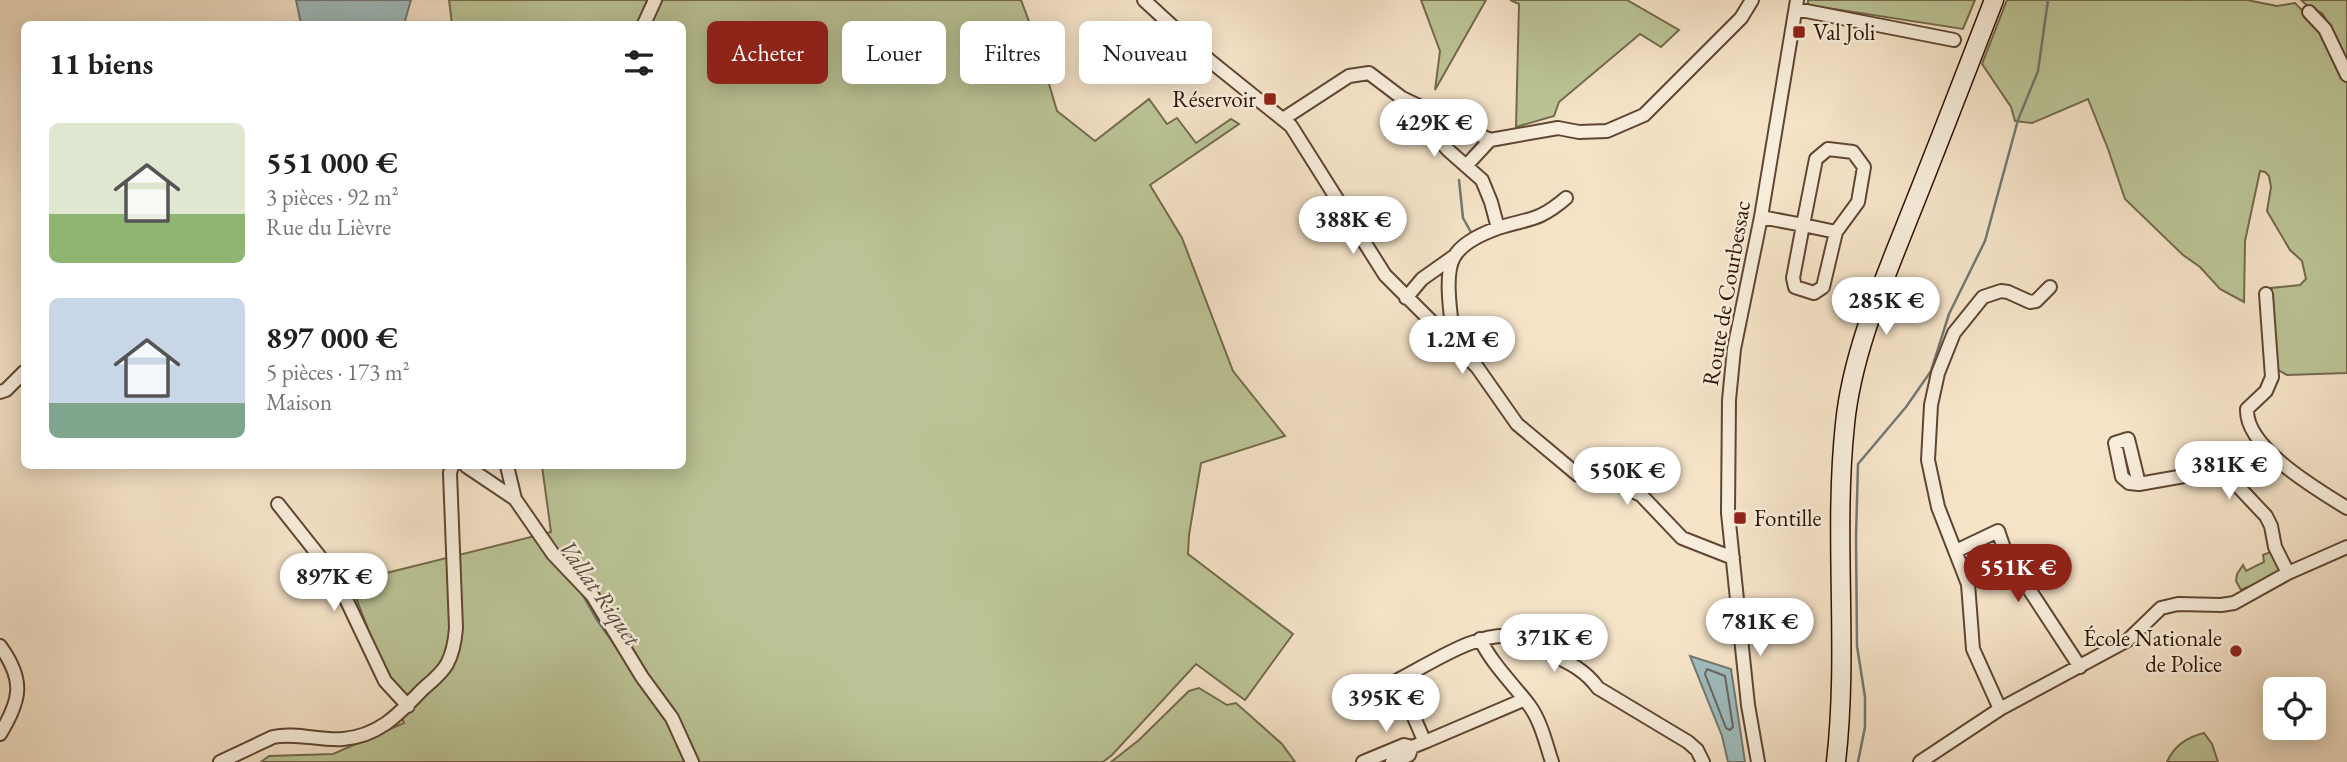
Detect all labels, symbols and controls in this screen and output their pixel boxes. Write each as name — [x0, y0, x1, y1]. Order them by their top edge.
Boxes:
place label: Val Joli — [1813, 17, 1876, 47]
chip: Acheter — [707, 21, 828, 84]
chip: Louer — [842, 21, 946, 84]
chip: Filtres — [960, 21, 1065, 84]
chip: Nouveau — [1079, 21, 1212, 84]
marker: Val Joli — [1791, 24, 1807, 40]
text: 11 biens — [49, 44, 153, 83]
icon: filters — [620, 44, 658, 82]
place label: Réservoir — [1172, 84, 1256, 114]
marker: Réservoir — [1262, 91, 1278, 107]
pin: 429K € — [1377, 100, 1491, 159]
text: 429K € — [1396, 107, 1472, 137]
text: 551 000 € — [266, 143, 398, 182]
icon: home — [105, 151, 189, 235]
text: 3 pièces · 92 m² — [266, 182, 399, 212]
pin: 388K € — [1296, 196, 1410, 256]
street label: Route de Courbessac — [1695, 198, 1757, 388]
text: 388K € — [1315, 204, 1391, 234]
text: Rue du Lièvre — [266, 212, 391, 242]
pin: 285K € — [1829, 278, 1943, 337]
text: 285K € — [1848, 285, 1924, 315]
pin: 1.2M € — [1405, 316, 1519, 376]
text: 897 000 € — [266, 318, 398, 357]
text: 1.2M € — [1425, 324, 1499, 354]
icon: home — [105, 326, 189, 410]
text: 5 pièces · 173 m² — [266, 357, 410, 387]
text: Maison — [266, 387, 332, 417]
pin: 381K € — [2172, 442, 2286, 501]
pin: 550K € — [1570, 448, 1684, 507]
text: 381K € — [2191, 449, 2267, 479]
text: 550K € — [1589, 455, 1665, 485]
place label: Fontille — [1754, 503, 1822, 533]
marker: Fontille — [1732, 510, 1748, 526]
water label: Vallat Riquet — [552, 534, 649, 653]
pin: 551K € — [1961, 544, 2075, 604]
text: 551K € — [1980, 552, 2056, 582]
pin: 897K € — [277, 554, 391, 613]
text: 897K € — [296, 561, 372, 591]
pin: 781K € — [1703, 598, 1817, 658]
text: 781K € — [1722, 606, 1798, 636]
pin: 371K € — [1497, 614, 1611, 674]
text: 371K € — [1516, 622, 1592, 652]
place label: École Nationale de Police — [2083, 623, 2222, 679]
marker: École Nationale de Police — [2228, 643, 2244, 659]
pin: 395K € — [1329, 674, 1443, 734]
map controls — [2263, 677, 2326, 740]
button: locate — [2263, 677, 2326, 740]
text: 395K € — [1348, 682, 1424, 712]

